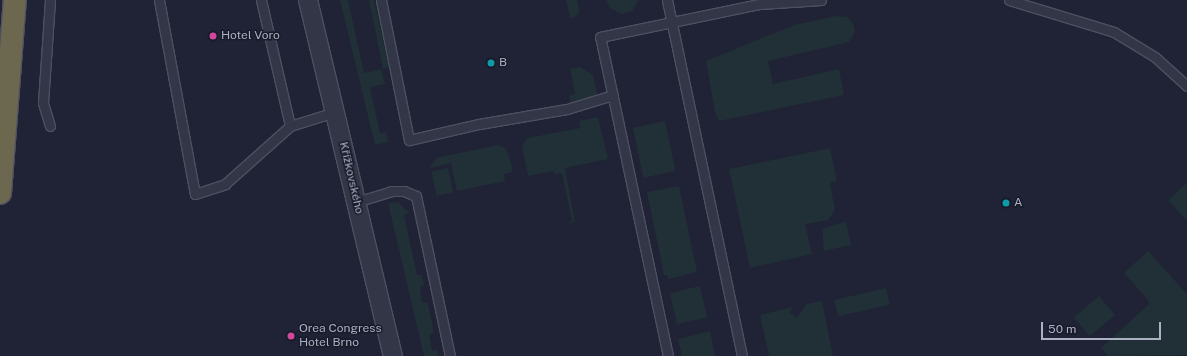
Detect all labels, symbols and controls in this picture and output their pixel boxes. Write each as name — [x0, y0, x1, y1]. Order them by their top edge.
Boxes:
place label: Hotel Voro — [221, 29, 280, 43]
marker: Hotel Voro — [208, 31, 218, 41]
place label: B — [499, 56, 507, 70]
marker: B — [486, 58, 496, 68]
street label: Křížkovského — [336, 141, 366, 215]
place label: A — [1014, 196, 1023, 210]
marker: A — [1001, 198, 1011, 208]
scale bar — [1043, 314, 1163, 340]
place label: Orea Congress Hotel Brno — [299, 322, 381, 350]
text: 50 m — [1048, 322, 1076, 336]
marker: Orea Congress Hotel Brno — [286, 331, 296, 341]

